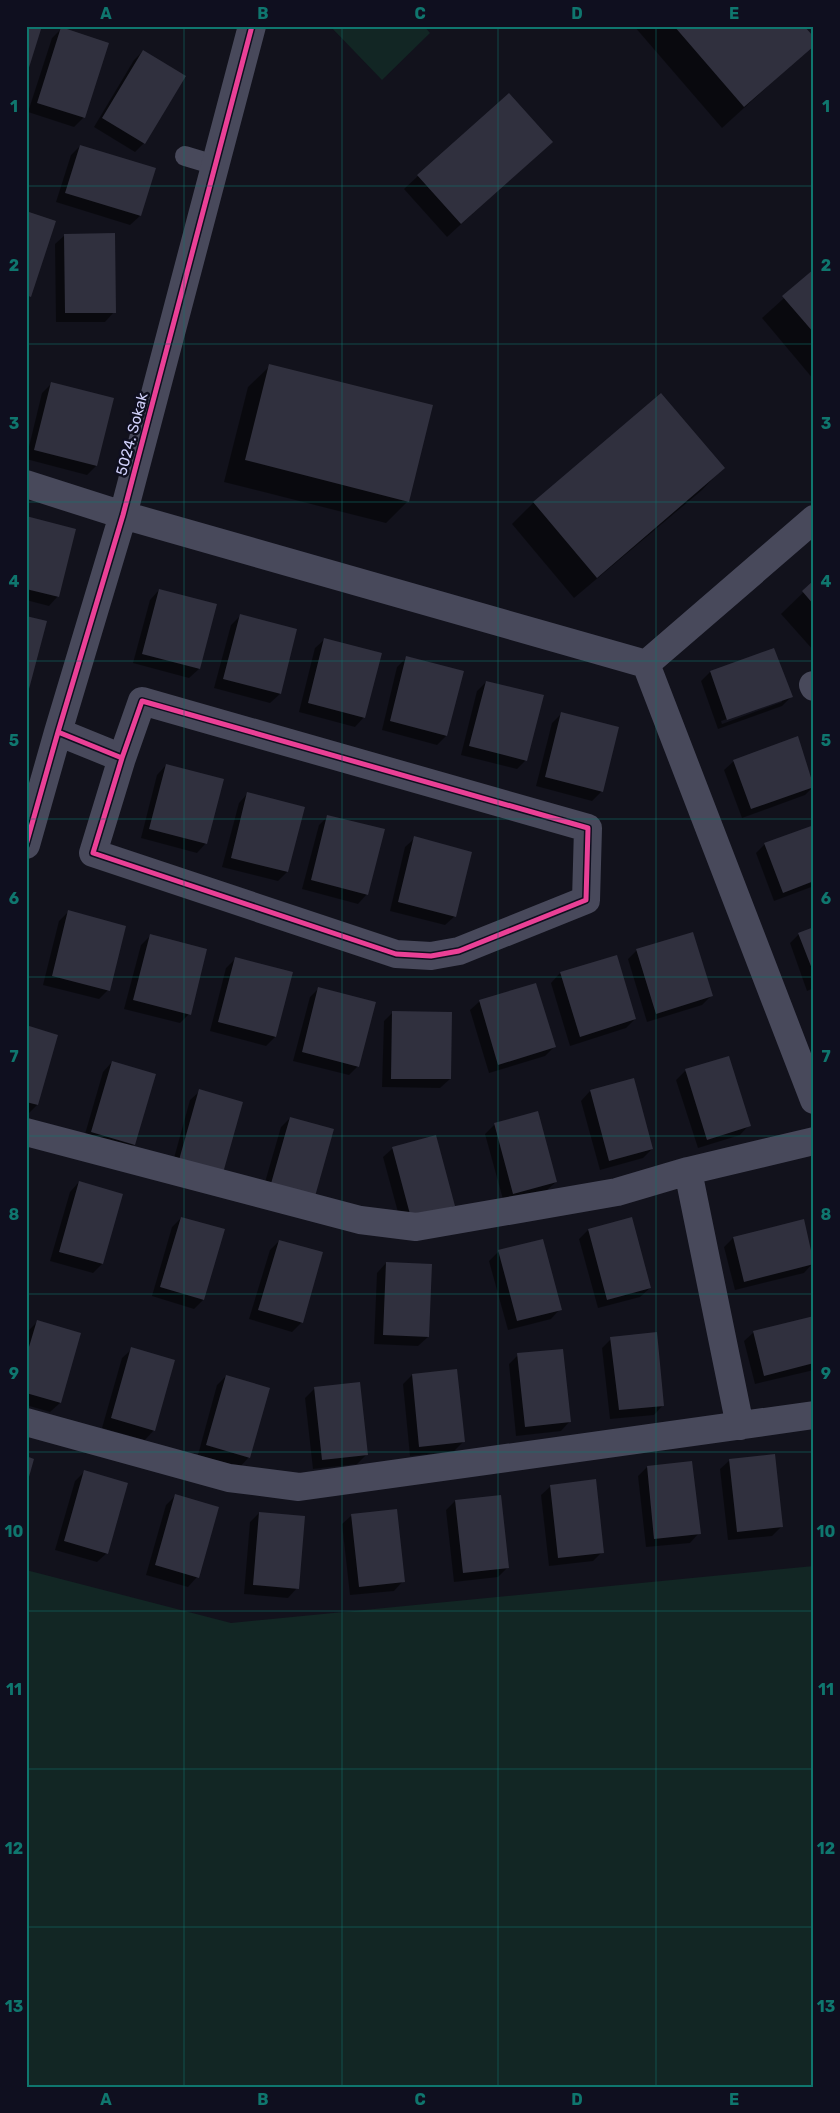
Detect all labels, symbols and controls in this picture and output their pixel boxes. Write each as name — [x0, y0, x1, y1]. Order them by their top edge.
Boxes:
text: A — [100, 4, 112, 23]
text: B — [257, 4, 269, 23]
text: C — [414, 4, 426, 23]
text: D — [571, 4, 583, 23]
text: E — [729, 4, 739, 23]
text: 1 — [10, 97, 18, 116]
text: 1 — [822, 97, 830, 116]
text: 2 — [9, 256, 19, 275]
text: 2 — [821, 256, 831, 275]
street label: 5024. Sokak — [112, 390, 152, 477]
text: 3 — [9, 414, 19, 433]
text: 3 — [821, 414, 831, 433]
text: 4 — [9, 572, 20, 591]
text: 4 — [821, 572, 832, 591]
text: 5 — [9, 731, 19, 750]
text: 5 — [821, 731, 831, 750]
text: 6 — [9, 889, 19, 908]
text: 6 — [821, 889, 831, 908]
text: 7 — [9, 1047, 19, 1066]
text: 7 — [821, 1047, 831, 1066]
text: 8 — [9, 1205, 20, 1224]
text: 8 — [821, 1205, 832, 1224]
text: 9 — [9, 1364, 19, 1383]
text: 9 — [821, 1364, 831, 1383]
text: 10 — [5, 1522, 24, 1541]
text: 10 — [817, 1522, 836, 1541]
text: 11 — [6, 1680, 22, 1699]
text: 11 — [818, 1680, 834, 1699]
text: 12 — [5, 1839, 23, 1858]
text: 12 — [817, 1839, 835, 1858]
text: 13 — [5, 1997, 23, 2016]
text: 13 — [817, 1997, 835, 2016]
text: A — [100, 2090, 112, 2109]
text: B — [257, 2090, 269, 2109]
text: C — [414, 2090, 426, 2109]
text: D — [571, 2090, 583, 2109]
text: E — [729, 2090, 739, 2109]

